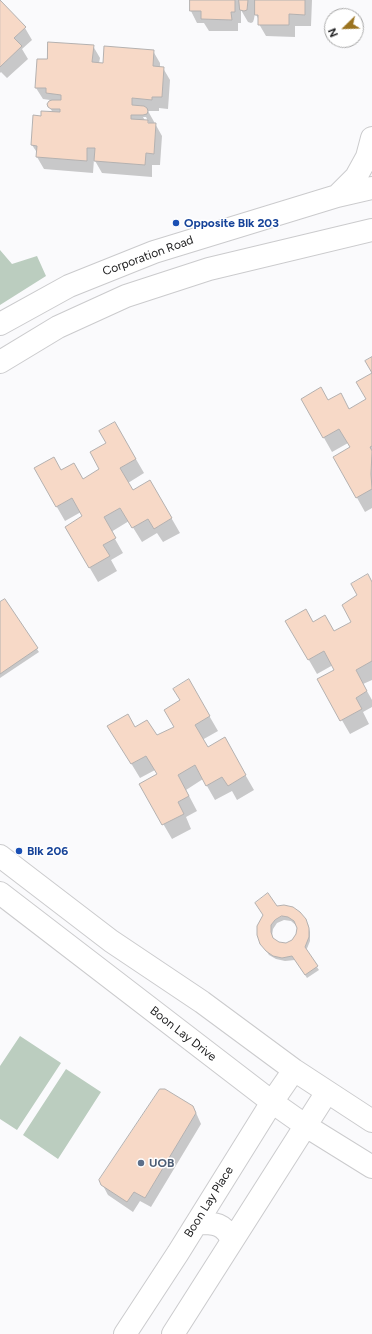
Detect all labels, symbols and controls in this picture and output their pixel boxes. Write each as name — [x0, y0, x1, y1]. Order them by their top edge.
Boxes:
north arrow — [324, 8, 364, 48]
text: N — [326, 26, 341, 39]
place label: Opposite Blk 203 — [184, 216, 279, 230]
marker: Opposite Blk 203 — [171, 218, 181, 228]
street label: Corporation Road — [101, 233, 195, 279]
place label: Blk 206 — [27, 844, 68, 858]
marker: Blk 206 — [14, 846, 24, 856]
street label: Boon Lay Drive — [147, 1004, 219, 1064]
place label: UOB — [149, 1156, 174, 1170]
marker: UOB — [136, 1158, 146, 1168]
street label: Boon Lay Place — [181, 1164, 237, 1240]

